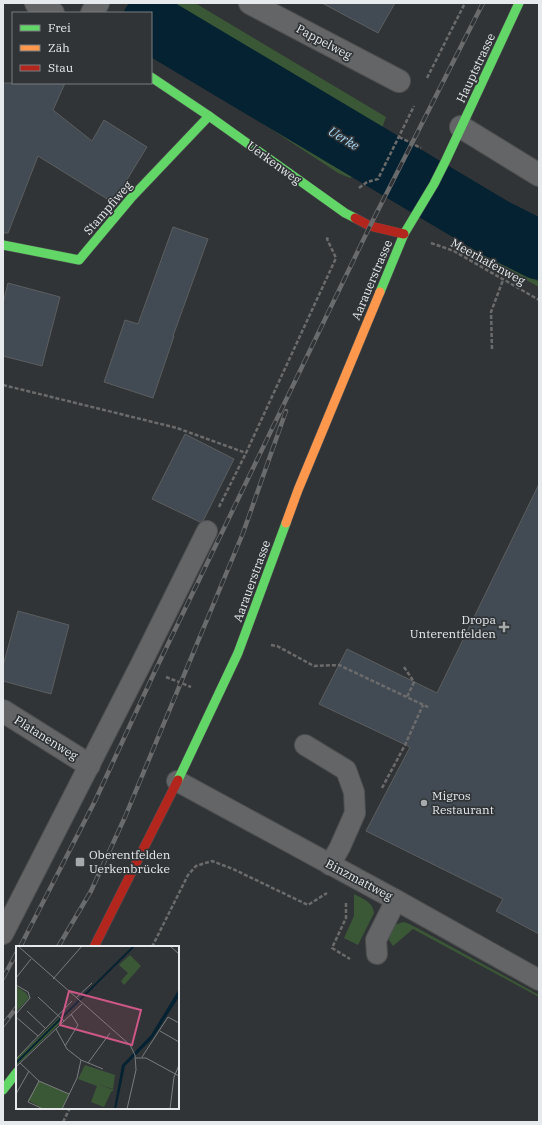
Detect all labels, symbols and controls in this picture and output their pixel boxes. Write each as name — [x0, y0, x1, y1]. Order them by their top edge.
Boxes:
legend — [12, 12, 152, 84]
text: Frei — [48, 20, 71, 35]
street label: Pappelweg — [294, 21, 355, 63]
street label: Hauptstrasse — [453, 31, 498, 105]
text: Zäh — [48, 40, 70, 55]
text: Stau — [48, 60, 74, 75]
water label: Uerke — [325, 123, 362, 154]
street label: Uerkenweg — [244, 138, 305, 188]
street label: Stampfiweg — [80, 177, 135, 238]
street label: Meerhafenweg — [448, 235, 529, 288]
street label: Aarauerstrasse — [348, 237, 395, 322]
street label: Aarauerstrasse — [230, 538, 273, 624]
place label: Dropa Unterentfelden — [410, 612, 496, 641]
marker: Dropa Unterentfelden — [499, 622, 509, 632]
street label: Platanenweg — [12, 712, 81, 763]
place label: Migros Restaurant — [432, 788, 494, 817]
marker: Migros Restaurant — [419, 798, 429, 808]
place label: Oberentfelden Uerkenbrücke — [89, 847, 171, 876]
marker: Oberentfelden Uerkenbrücke — [74, 856, 86, 868]
street label: Binzmattweg — [323, 856, 396, 904]
inset map — [16, 946, 179, 1109]

